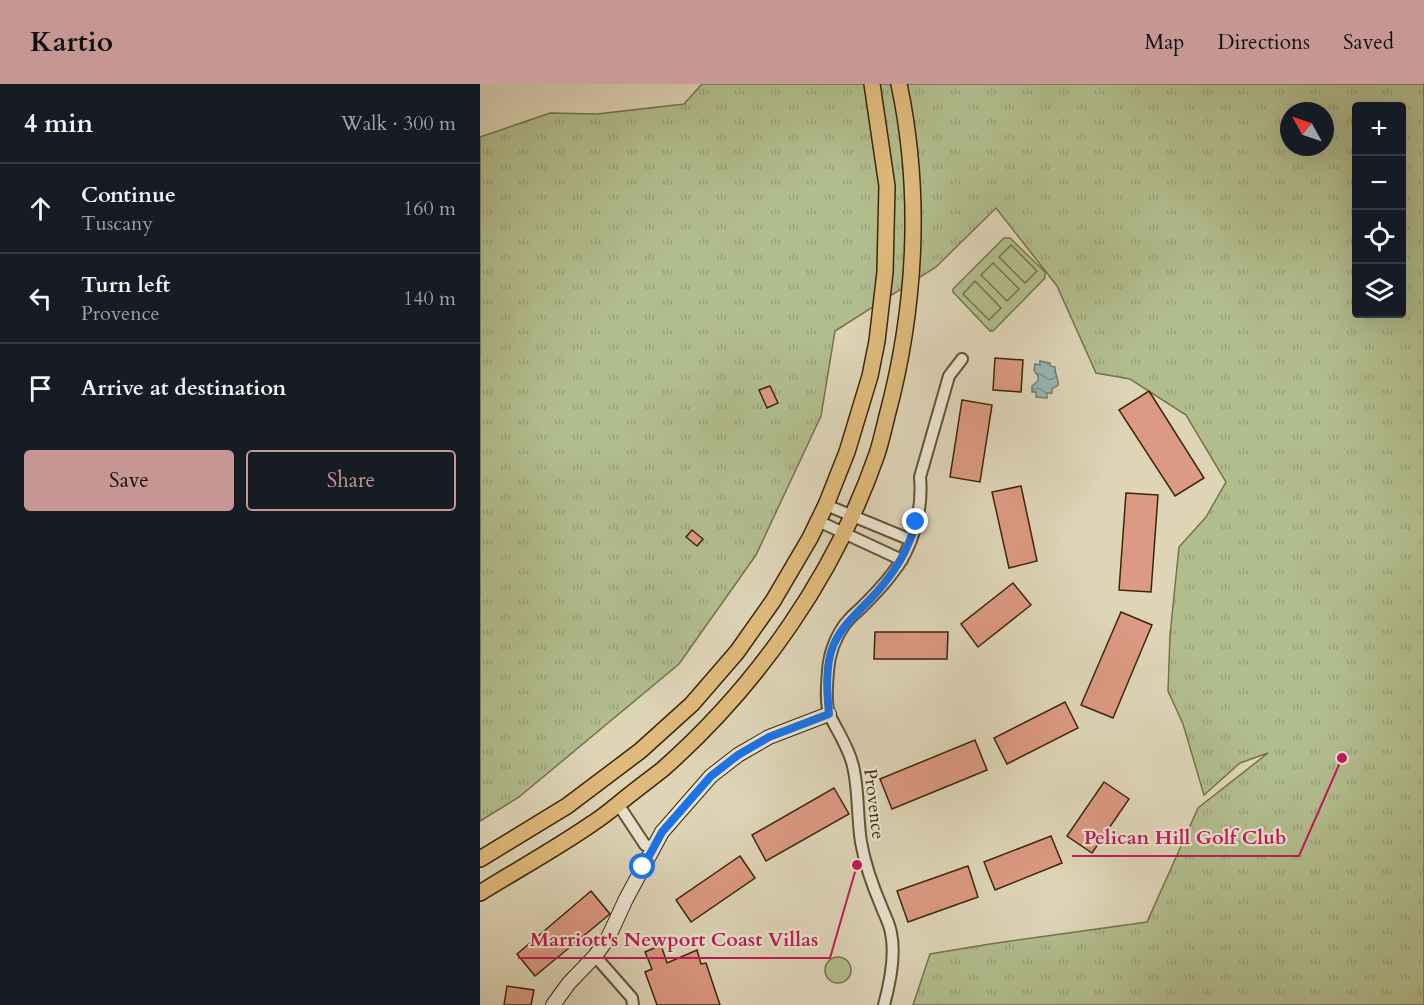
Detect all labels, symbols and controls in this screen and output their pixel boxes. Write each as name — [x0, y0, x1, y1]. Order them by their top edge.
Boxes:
text: Kartio — [30, 23, 113, 61]
text: Map — [1144, 28, 1184, 57]
text: Directions — [1217, 28, 1310, 57]
text: Saved — [1343, 28, 1394, 57]
north arrow — [1280, 102, 1334, 156]
map controls — [1352, 102, 1406, 318]
button: + — [1352, 102, 1406, 156]
text: 4 min — [24, 106, 93, 141]
text: Walk · 300 m — [341, 110, 456, 137]
button: − — [1352, 156, 1406, 210]
text: Continue — [81, 180, 176, 210]
icon: ahead — [24, 192, 57, 225]
text: 160 m — [403, 195, 456, 222]
text: Tuscany — [81, 210, 153, 237]
button: locate — [1352, 210, 1406, 264]
button: layers — [1352, 264, 1406, 318]
text: Turn left — [81, 270, 170, 300]
icon: left — [24, 282, 57, 315]
text: 140 m — [403, 285, 456, 312]
text: Provence — [81, 300, 160, 327]
icon: arrive — [24, 372, 57, 405]
text: Arrive at destination — [81, 373, 286, 403]
button: Save — [24, 450, 234, 511]
button: Share — [246, 450, 456, 511]
route end — [902, 508, 928, 534]
street label: Provence — [857, 767, 891, 841]
callout: Pelican Hill Golf Club — [1072, 818, 1299, 856]
text: Pelican Hill Golf Club — [1084, 824, 1286, 851]
route start — [629, 853, 655, 879]
callout: Marriott's Newport Coast Villas — [518, 920, 830, 958]
text: Marriott's Newport Coast Villas — [530, 926, 818, 953]

